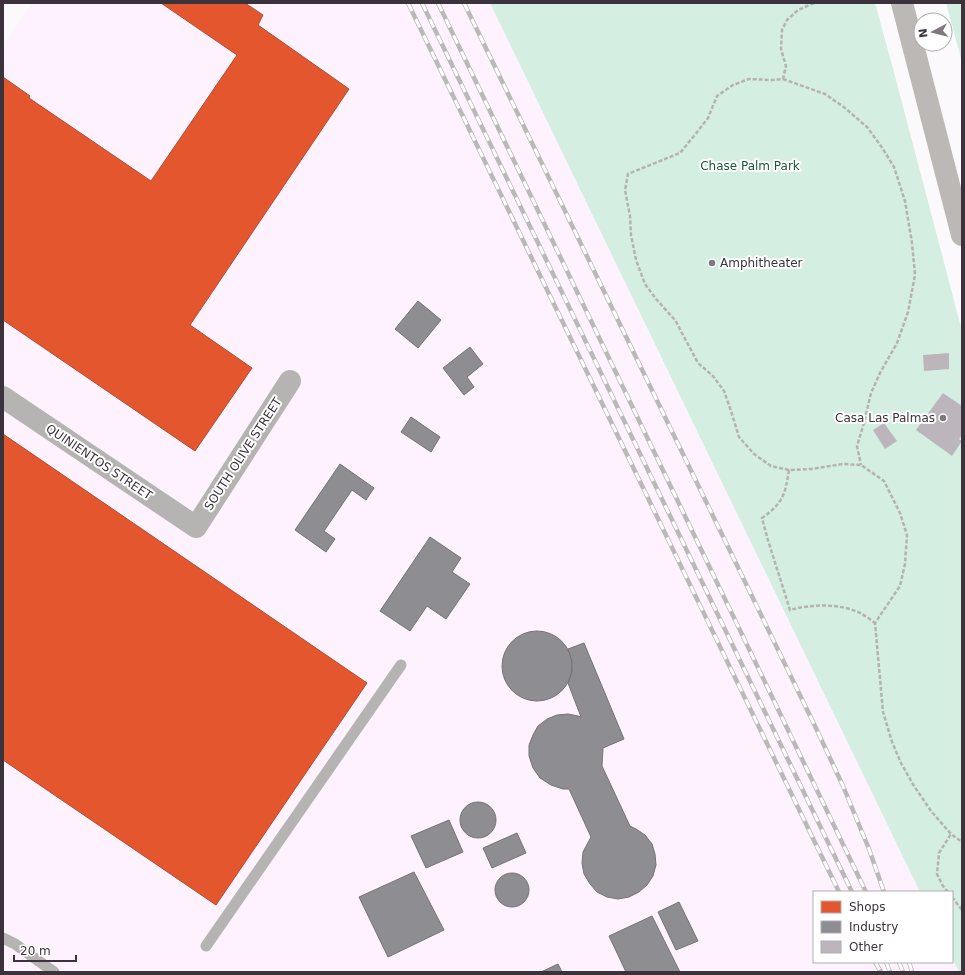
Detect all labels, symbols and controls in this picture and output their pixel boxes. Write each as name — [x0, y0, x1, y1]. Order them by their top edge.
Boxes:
north arrow — [913, 12, 953, 52]
text: N — [917, 28, 931, 39]
park label: Chase Palm Park — [700, 159, 800, 173]
place label: Amphitheater — [720, 256, 803, 270]
marker: Amphitheater — [707, 258, 717, 268]
street label: SOUTH OLIVE STREET — [201, 395, 285, 513]
place label: Casa Las Palmas — [835, 411, 935, 425]
marker: Casa Las Palmas — [938, 413, 948, 423]
street label: QUINIENTOS STREET — [43, 421, 155, 503]
legend — [813, 891, 953, 963]
text: Shops — [849, 900, 885, 914]
text: Industry — [849, 920, 898, 934]
scale bar — [14, 937, 76, 963]
text: Other — [849, 940, 883, 954]
text: 20 m — [20, 944, 51, 958]

